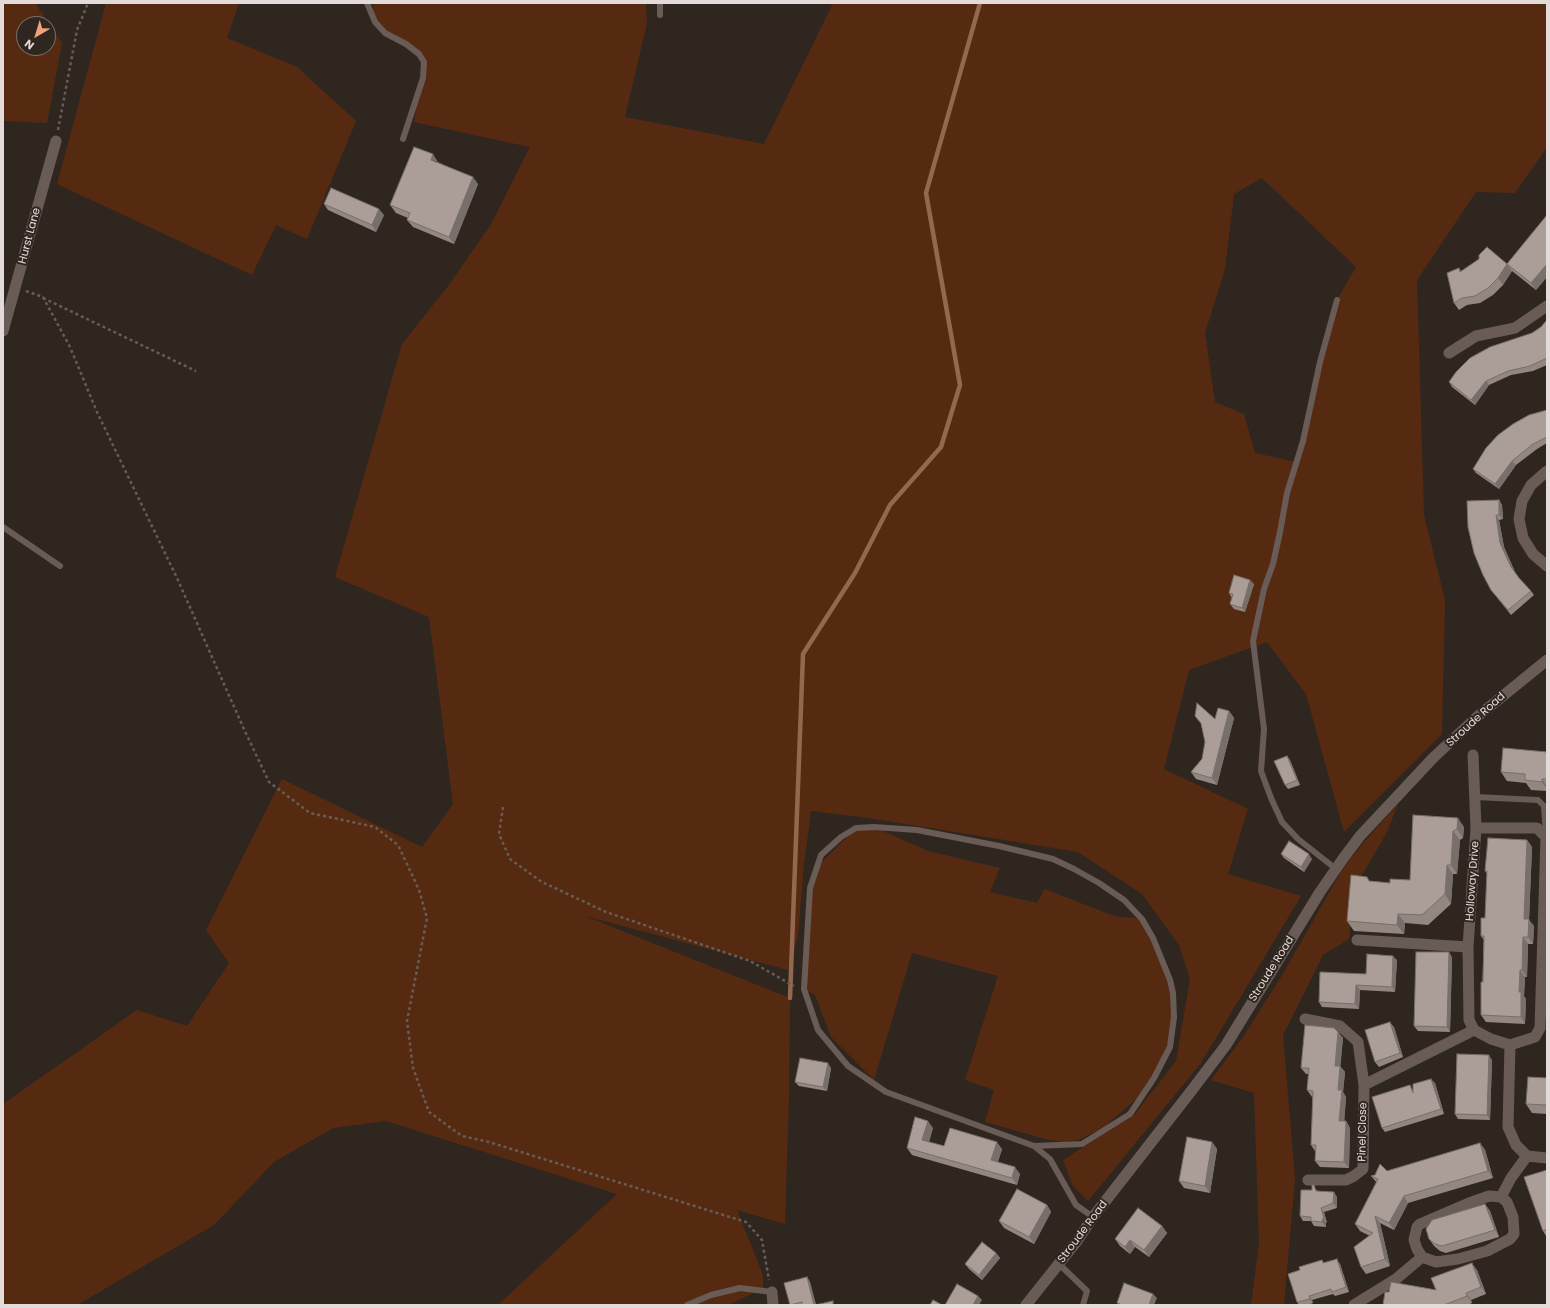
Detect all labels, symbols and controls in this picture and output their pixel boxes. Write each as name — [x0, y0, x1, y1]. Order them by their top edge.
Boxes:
north arrow — [16, 16, 56, 56]
text: N — [21, 36, 37, 54]
street label: Hurst Lane — [16, 207, 44, 265]
street label: Stroude Road — [1444, 690, 1508, 750]
street label: Holloway Drive — [1464, 841, 1482, 921]
street label: Stroude Road — [1247, 934, 1297, 1004]
street label: Pinel Close — [1356, 1102, 1370, 1162]
street label: Stroude Road — [1055, 1198, 1111, 1266]

